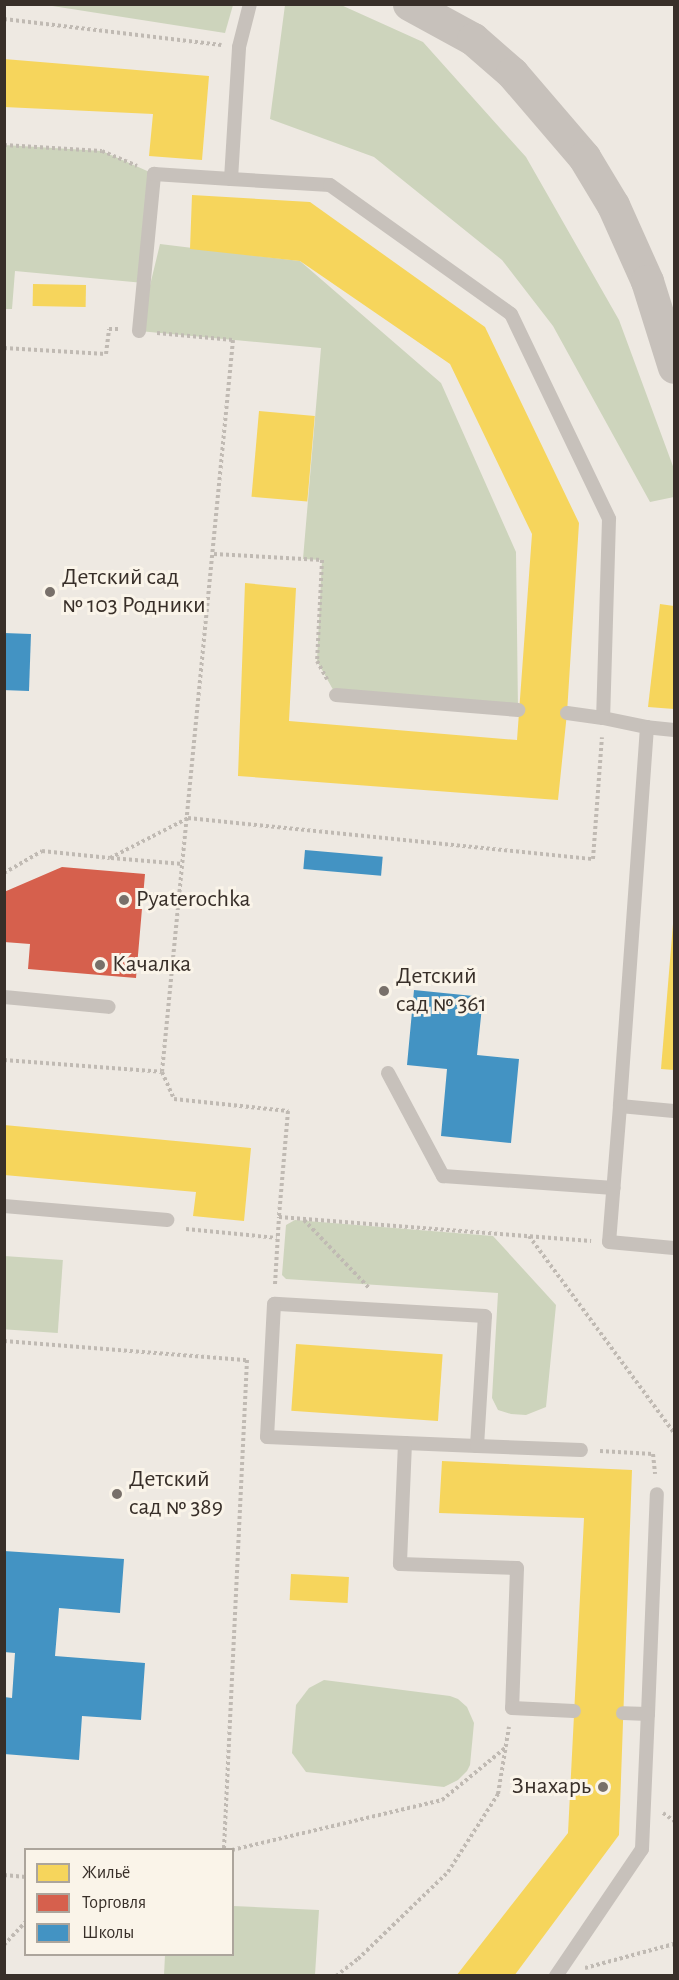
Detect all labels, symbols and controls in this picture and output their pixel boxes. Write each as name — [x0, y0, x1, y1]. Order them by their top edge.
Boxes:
place label: Детский сад № 103 Родники — [62, 564, 206, 620]
marker: Детский сад № 103 Родники — [43, 585, 57, 599]
place label: Pyaterochka — [136, 886, 251, 914]
marker: Pyaterochka — [117, 893, 131, 907]
place label: Качалка — [112, 951, 191, 979]
marker: Качалка — [93, 958, 107, 972]
place label: Детский сад № 361 — [396, 963, 487, 1019]
marker: Детский сад № 361 — [377, 984, 391, 998]
place label: Детский сад № 389 — [129, 1466, 223, 1522]
marker: Детский сад № 389 — [110, 1487, 124, 1501]
place label: Знахарь — [512, 1773, 591, 1801]
marker: Знахарь — [596, 1780, 610, 1794]
legend — [24, 1848, 234, 1956]
text: Жильё — [82, 1864, 130, 1882]
text: Торговля — [82, 1894, 146, 1912]
text: Школы — [82, 1924, 134, 1942]

